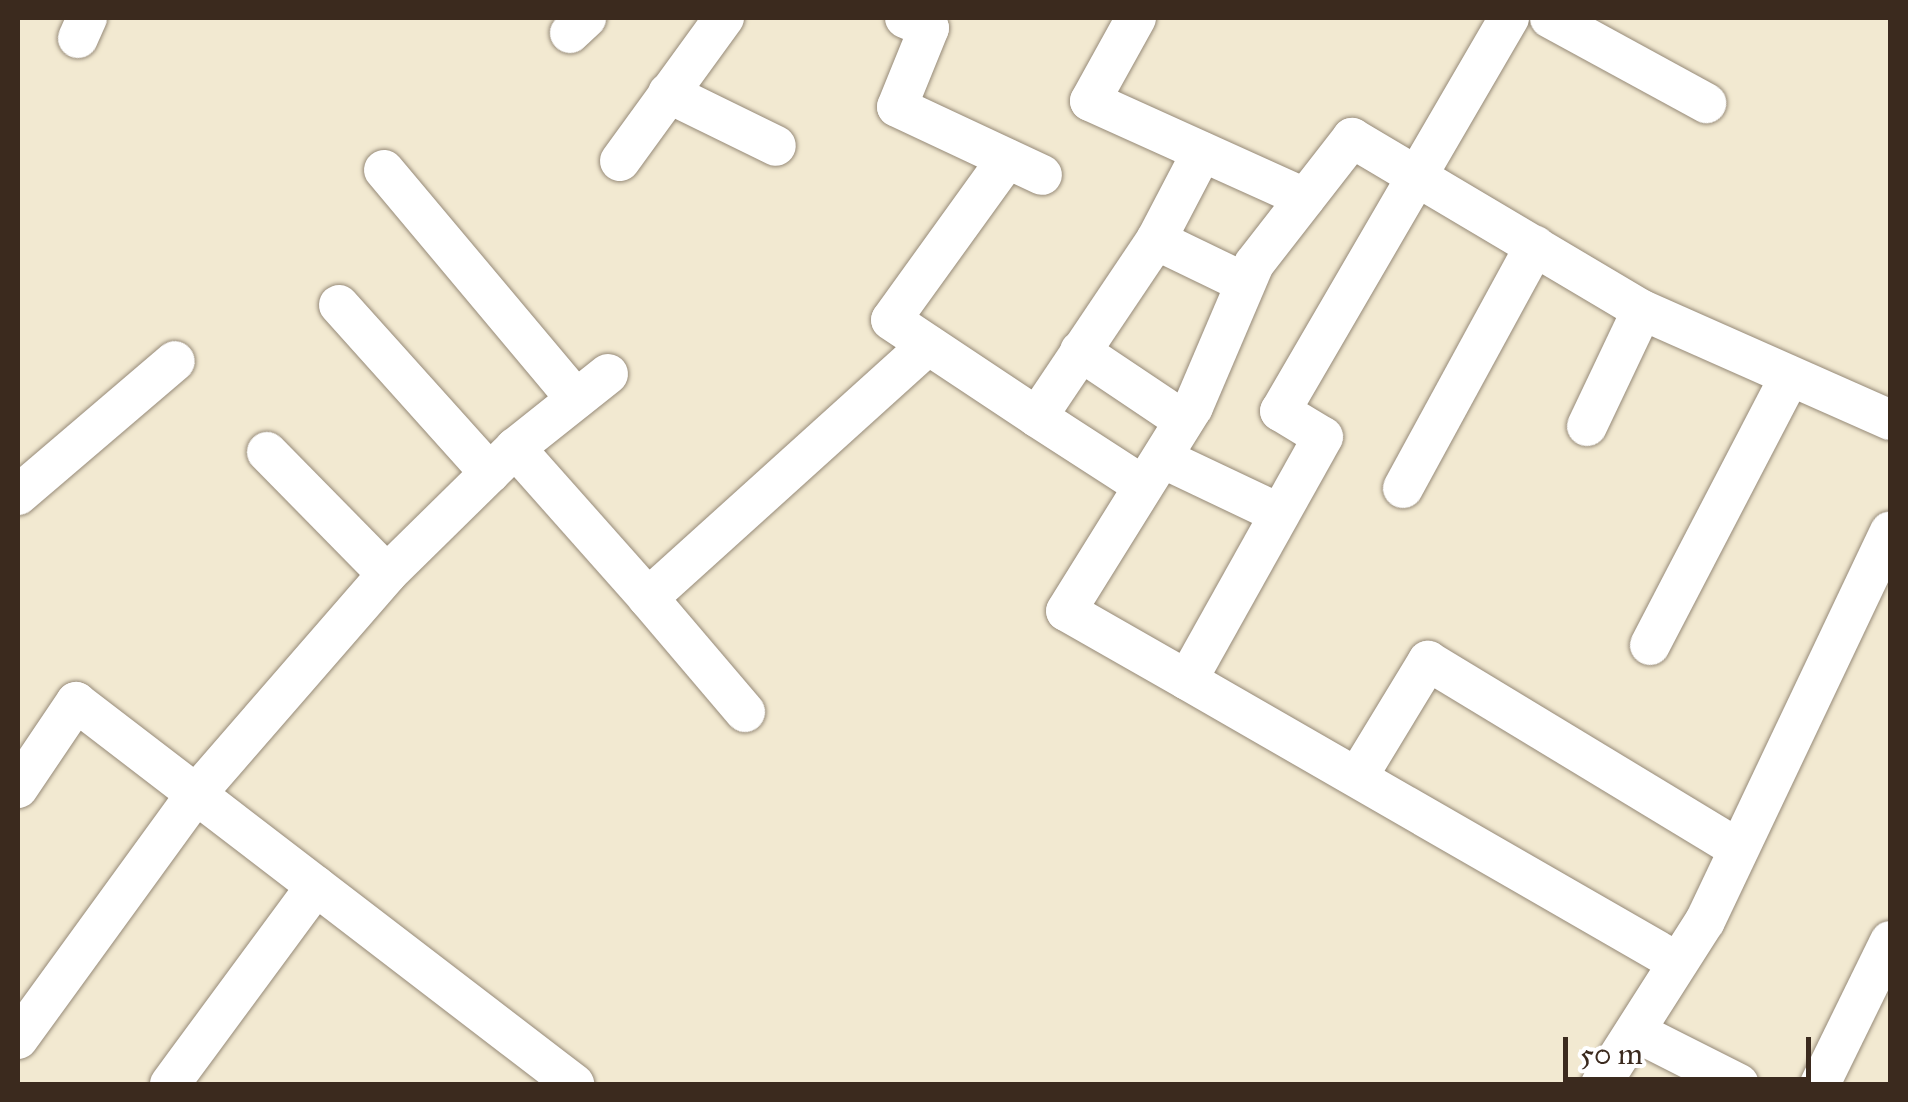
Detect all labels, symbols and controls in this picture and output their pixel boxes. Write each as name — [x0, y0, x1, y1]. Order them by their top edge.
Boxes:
scale bar — [1568, 1017, 1816, 1079]
text: 50 m — [1580, 1036, 1643, 1072]

